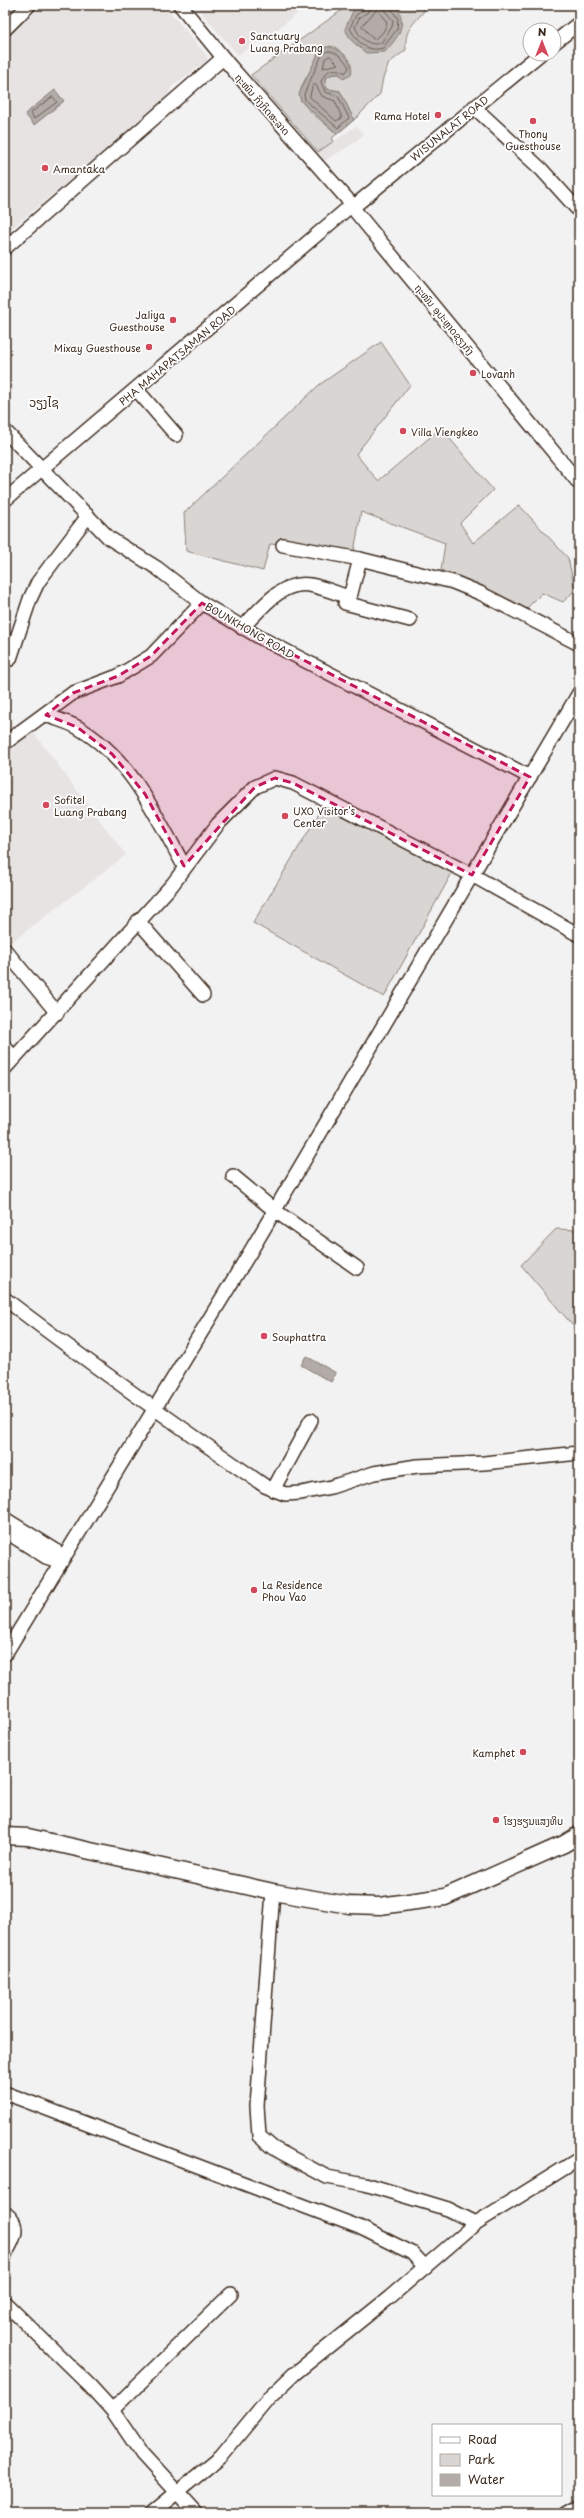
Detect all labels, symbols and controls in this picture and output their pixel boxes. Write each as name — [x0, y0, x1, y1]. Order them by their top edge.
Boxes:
north arrow — [522, 22, 562, 62]
text: N — [538, 23, 547, 40]
place label: Sanctuary Luang Prabang — [250, 28, 323, 55]
marker: Sanctuary Luang Prabang — [237, 36, 247, 46]
street label: ຖະໜົນ ກິງກິດສະລາດ — [232, 70, 294, 138]
street label: WISUNALAT ROAD — [407, 92, 491, 164]
place label: Rama Hotel — [374, 108, 430, 123]
marker: Rama Hotel — [433, 110, 443, 120]
marker: Thony Guesthouse — [528, 116, 538, 126]
place label: Thony Guesthouse — [505, 126, 561, 153]
place label: Amantaka — [53, 161, 106, 176]
marker: Amantaka — [40, 163, 50, 173]
street label: ຖະໜົນ ອຸປະຫຼາດຊຽງກົງ — [411, 280, 478, 358]
street label: PHA MAHAPATSAMAN ROAD — [115, 302, 239, 408]
place label: Jaliya Guesthouse — [109, 307, 166, 334]
marker: Jaliya Guesthouse — [168, 315, 178, 325]
place label: Mixay Guesthouse — [54, 340, 142, 356]
marker: Mixay Guesthouse — [144, 342, 154, 352]
place label: Lovanh — [481, 366, 515, 381]
marker: Lovanh — [468, 368, 478, 378]
district label: ວຽງໄຊ — [29, 393, 59, 411]
place label: Villa Viengkeo — [411, 424, 479, 439]
marker: Villa Viengkeo — [398, 426, 408, 436]
street label: BOUNKHONG ROAD — [203, 598, 297, 662]
place label: Sofitel Luang Prabang — [54, 792, 127, 819]
marker: Sofitel Luang Prabang — [41, 800, 51, 810]
place label: UXO Visitor's Center — [293, 803, 355, 830]
marker: UXO Visitor's Center — [280, 811, 290, 821]
place label: Souphattra — [272, 1329, 327, 1344]
marker: Souphattra — [259, 1331, 269, 1341]
place label: La Residence Phou Vao — [262, 1577, 323, 1604]
marker: La Residence Phou Vao — [249, 1585, 259, 1595]
place label: Kamphet — [472, 1745, 515, 1760]
marker: Kamphet — [518, 1747, 528, 1757]
place label: ໂຮງຮຽນແສງທິບ — [503, 1813, 563, 1828]
marker: ໂຮງຮຽນແສງທິບ — [491, 1815, 501, 1825]
legend — [432, 2424, 562, 2496]
text: Road — [468, 2430, 497, 2448]
text: Park — [468, 2450, 495, 2468]
text: Water — [468, 2470, 505, 2488]

